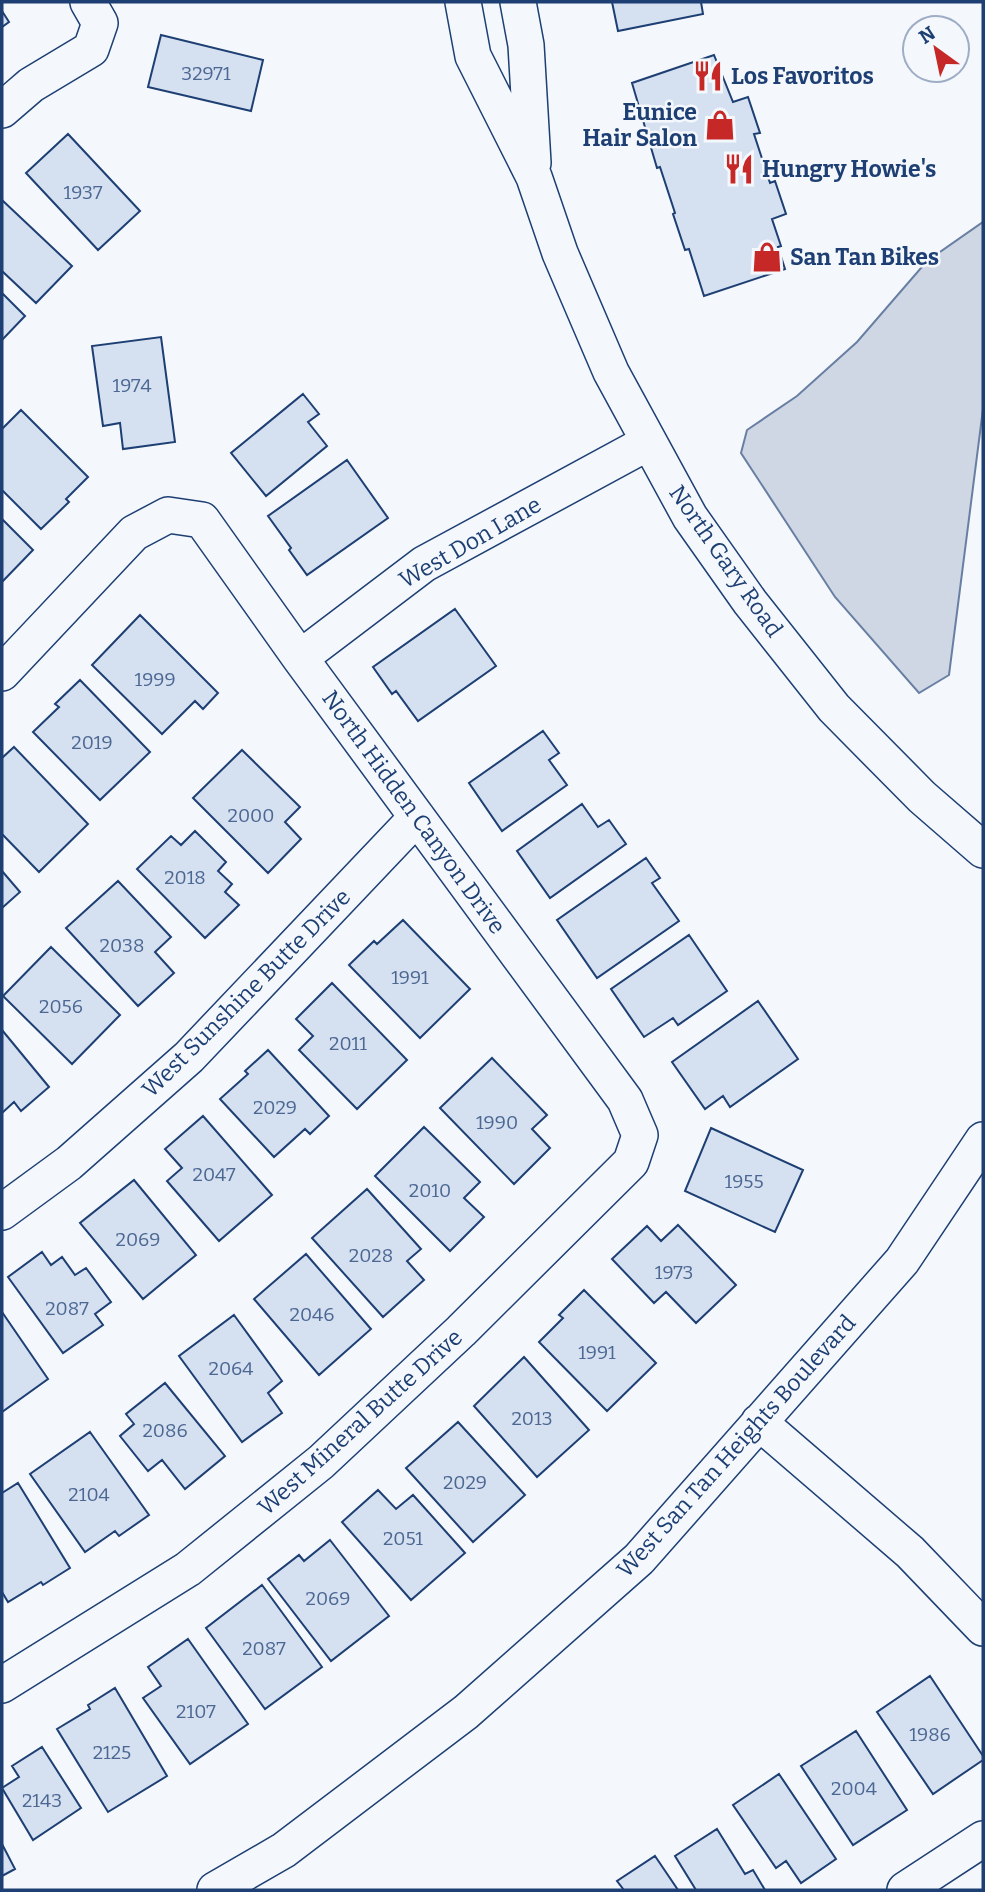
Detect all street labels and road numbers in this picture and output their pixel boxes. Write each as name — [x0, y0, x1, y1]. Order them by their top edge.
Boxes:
street label: North Gary Road — [663, 480, 789, 643]
street label: West Don Lane — [394, 490, 546, 594]
street label: North Hidden Canyon Drive — [316, 685, 512, 939]
street label: West Sunshine Butte Drive — [136, 883, 356, 1103]
street label: West San Tan Heights Boulevard — [611, 1309, 862, 1583]
street label: West Mineral Butte Drive — [252, 1323, 468, 1521]

